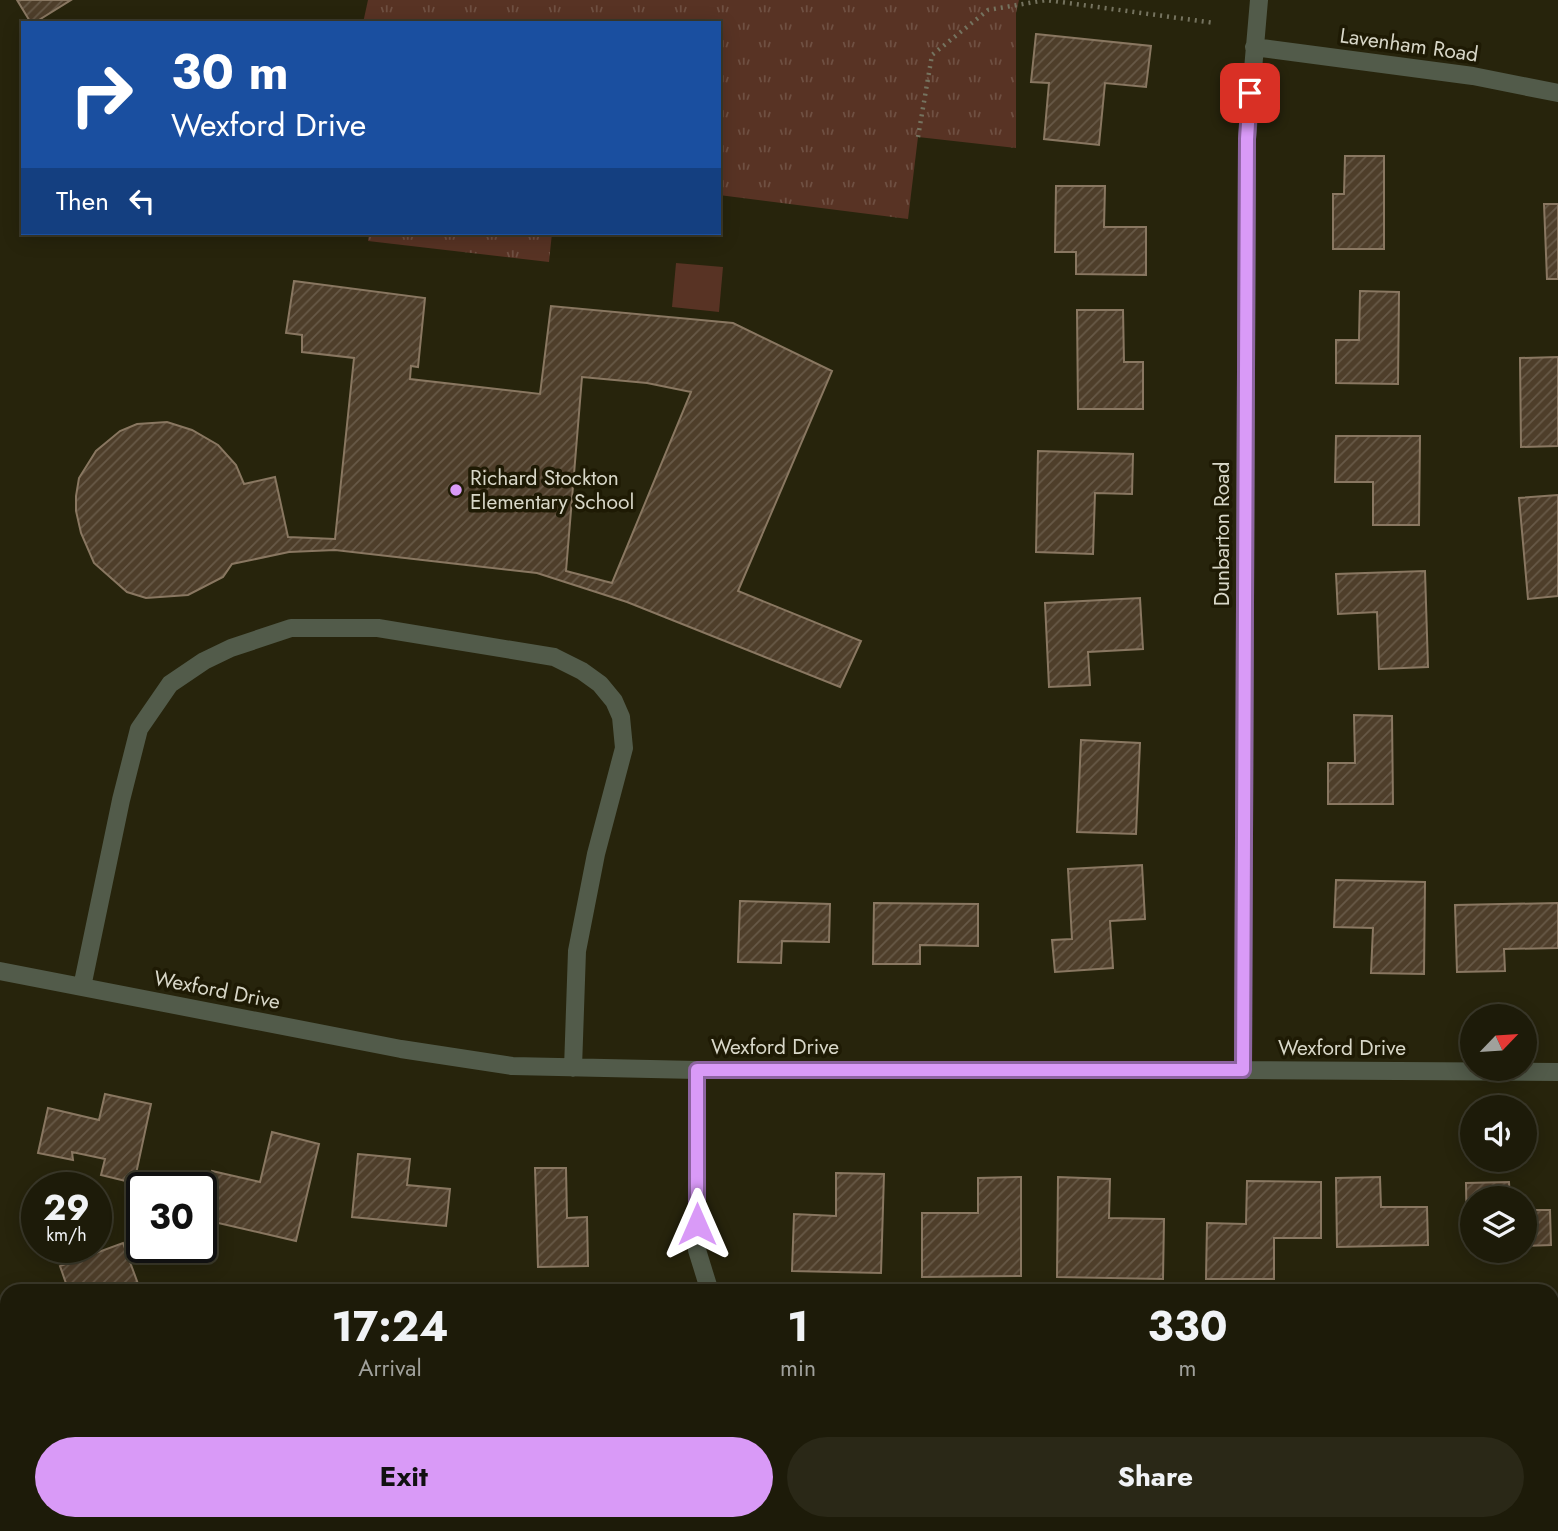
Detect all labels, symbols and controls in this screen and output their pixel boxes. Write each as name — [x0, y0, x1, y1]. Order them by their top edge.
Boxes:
street label: Lavenham Road — [1338, 20, 1480, 70]
text: 30 m — [171, 37, 289, 107]
icon: right — [56, 49, 147, 140]
pin — [1220, 63, 1280, 123]
icon: arrive — [1231, 74, 1269, 112]
text: Wexford Drive — [171, 102, 366, 148]
text: Then — [56, 182, 109, 220]
icon: left — [123, 182, 161, 220]
street label: Dunbarton Road — [1207, 462, 1237, 606]
place label: Richard Stockton Elementary School — [470, 463, 634, 517]
marker: Richard Stockton Elementary School — [448, 482, 464, 498]
street label: Wexford Drive — [151, 963, 283, 1017]
north arrow — [1460, 1004, 1536, 1082]
map controls — [1460, 1004, 1537, 1263]
street label: Wexford Drive — [711, 1032, 839, 1062]
street label: Wexford Drive — [1278, 1033, 1406, 1063]
button: sound — [1460, 1095, 1537, 1172]
speed limit sign: 30 — [126, 1172, 217, 1263]
text: 29 — [43, 1183, 90, 1233]
button: layers — [1460, 1186, 1537, 1263]
position arrow — [660, 1187, 734, 1261]
text: km/h — [46, 1222, 87, 1248]
text: 17:24 — [331, 1296, 449, 1357]
text: 1 — [787, 1296, 809, 1357]
text: 330 — [1148, 1296, 1227, 1357]
text: Arrival — [358, 1351, 422, 1385]
text: min — [780, 1351, 816, 1385]
text: m — [1179, 1351, 1196, 1385]
button: Exit — [35, 1437, 773, 1517]
button: Share — [787, 1437, 1524, 1517]

